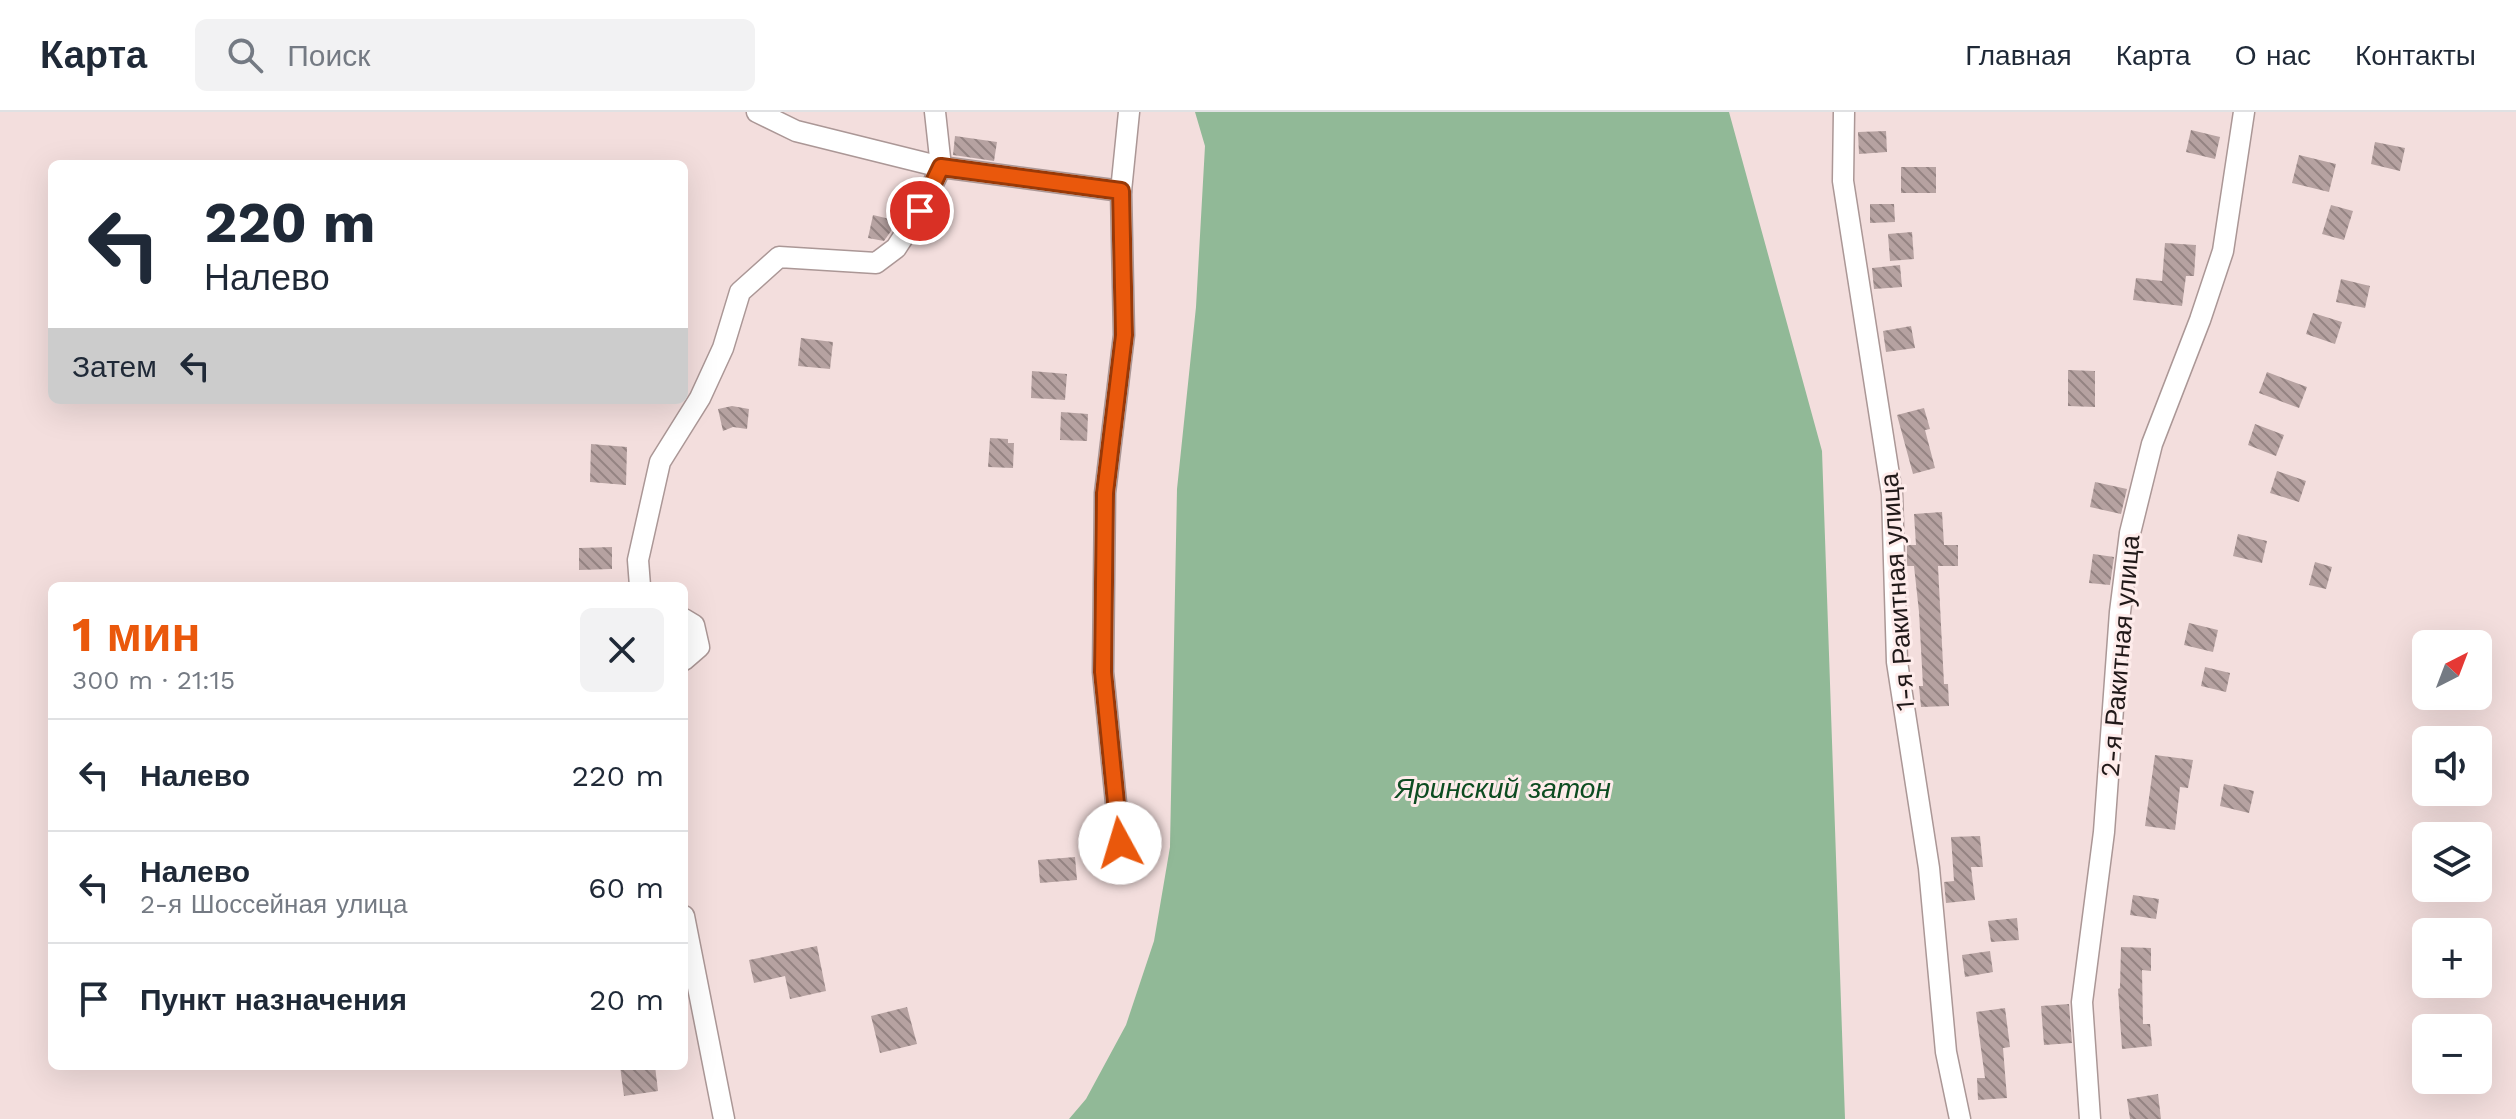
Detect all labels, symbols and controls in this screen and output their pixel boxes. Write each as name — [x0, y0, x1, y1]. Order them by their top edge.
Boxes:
search box — [195, 19, 755, 91]
text: Карта — [40, 33, 147, 77]
icon: search — [223, 33, 267, 77]
text: Поиск — [287, 38, 370, 73]
text: Главная — [1965, 39, 2072, 72]
text: Карта — [2116, 39, 2191, 72]
text: О нас — [2235, 39, 2311, 72]
text: Контакты — [2355, 39, 2476, 72]
pin — [886, 177, 954, 245]
icon: arrive — [898, 189, 942, 233]
text: 220 m — [204, 190, 376, 256]
icon: left — [72, 192, 176, 296]
text: Налево — [204, 257, 330, 299]
icon: left — [173, 344, 217, 388]
text: Затем — [72, 349, 157, 384]
street label: 1-я Ракитная улица — [1874, 472, 1920, 712]
street label: 2-я Ракитная улица — [2094, 533, 2146, 778]
text: 1 мин — [72, 606, 200, 663]
button: close — [580, 608, 664, 692]
north arrow — [2412, 630, 2492, 710]
map controls — [2412, 630, 2492, 1094]
text: 300 m · 21:15 — [72, 665, 235, 695]
button: sound — [2412, 726, 2492, 806]
icon: left — [72, 753, 116, 797]
text: Налево — [140, 758, 250, 793]
text: 220 m — [572, 758, 664, 793]
water label: Яринский затон — [1393, 772, 1611, 805]
position arrow — [1078, 801, 1162, 885]
button: layers — [2412, 822, 2492, 902]
text: Налево — [140, 854, 250, 889]
icon: left — [72, 865, 116, 909]
text: 60 m — [588, 870, 664, 905]
text: 2-я Шоссейная улица — [140, 889, 407, 919]
button: + — [2412, 918, 2492, 998]
icon: arrive — [72, 977, 116, 1021]
text: Пункт назначения — [140, 982, 407, 1017]
text: 20 m — [589, 982, 664, 1017]
button: − — [2412, 1014, 2492, 1094]

